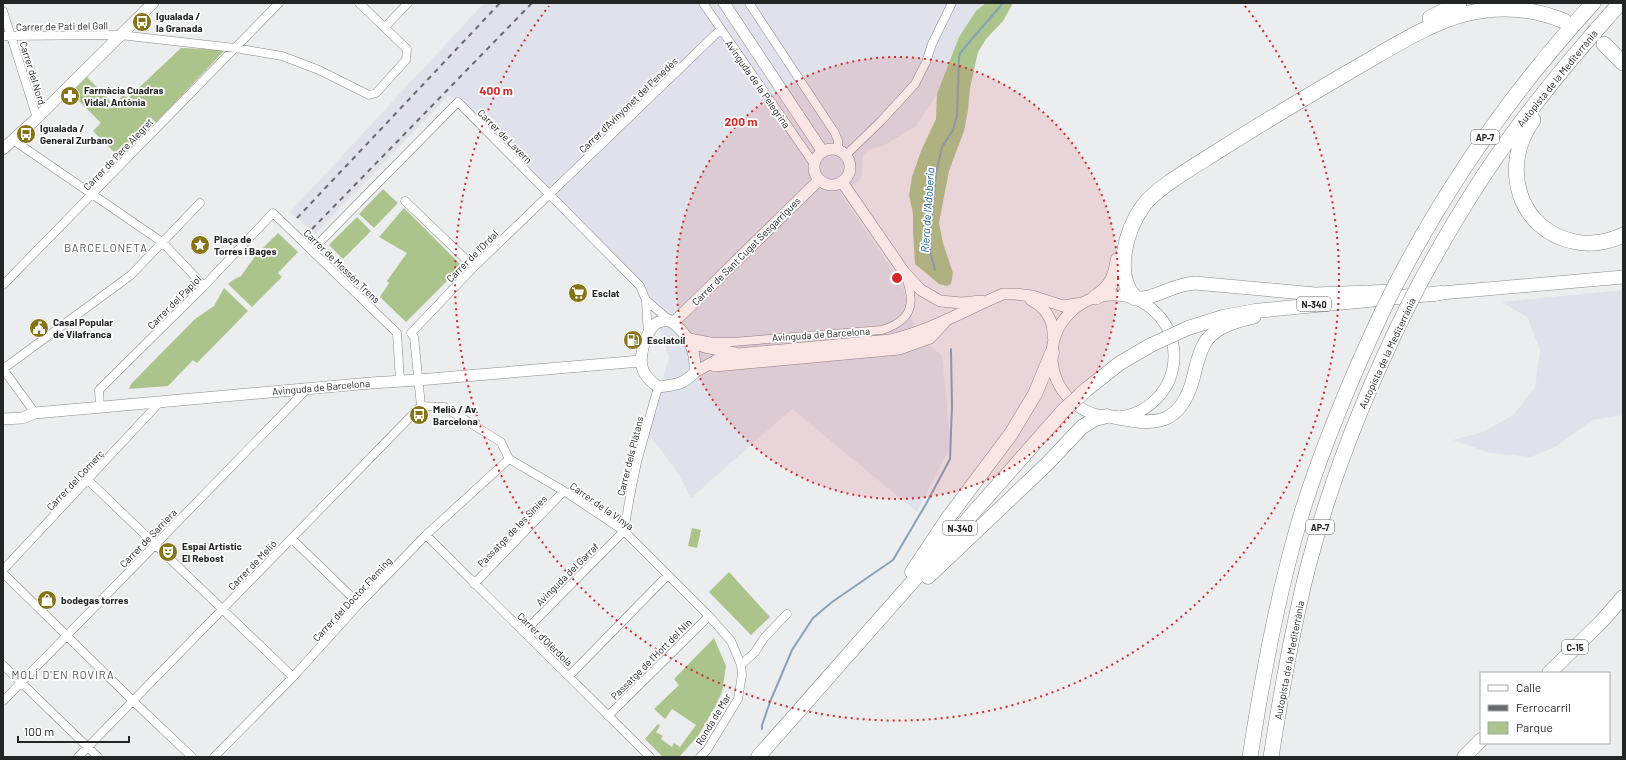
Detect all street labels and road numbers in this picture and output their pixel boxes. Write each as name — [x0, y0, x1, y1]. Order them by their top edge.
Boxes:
street label: Carrer de Pati del Gall — [16, 19, 108, 33]
street label: Autopista de la Mediterrània — [1514, 27, 1600, 129]
street label: Avinguda de la Pelegrina — [723, 38, 793, 130]
street label: Carrer del Nord — [18, 40, 48, 106]
street label: Carrer d'Avinyonet del Penedès — [576, 55, 680, 155]
street label: Carrer de Lavern — [475, 106, 535, 166]
street label: Carrer de Pere Alegret — [80, 115, 156, 193]
road number: AP-7 — [1471, 130, 1499, 144]
street label: Carrer de Sant Cugat Sesgarrigues — [689, 194, 803, 308]
street label: Carrer de Mossèn Trens — [301, 227, 383, 306]
street label: Carrer de l'Ordal — [444, 228, 500, 284]
street label: Carrer del Papiol — [145, 273, 203, 331]
street label: Autopista de la Mediterrània — [1356, 296, 1418, 410]
road number: N-340 — [1297, 297, 1331, 311]
street label: Avinguda de Barcelona — [772, 325, 870, 343]
street label: Avinguda de Barcelona — [272, 377, 370, 397]
street label: Carrer dels Plàtans — [614, 415, 646, 497]
street label: Carrer del Comerç — [44, 447, 106, 513]
street label: Carrer de la Vinya — [568, 480, 636, 532]
street label: Passatge de les Sínies — [475, 493, 549, 569]
street label: Carrer de Sarriera — [117, 506, 179, 570]
road number: AP-7 — [1306, 520, 1334, 534]
road number: N-340 — [943, 521, 977, 535]
street label: Carrer de Melió — [225, 538, 279, 592]
street label: Avinguda del Garraf — [533, 540, 601, 608]
street label: Carrer del Doctor Fleming — [310, 554, 394, 644]
street label: Autopista de la Mediterrània — [1272, 600, 1306, 720]
street label: Carrer d'Olèrdola — [515, 610, 575, 668]
street label: Passatge de l'Hort del Nin — [608, 616, 694, 702]
road number: C-15 — [1562, 640, 1588, 654]
street label: Ronda de Mar — [693, 691, 733, 747]

